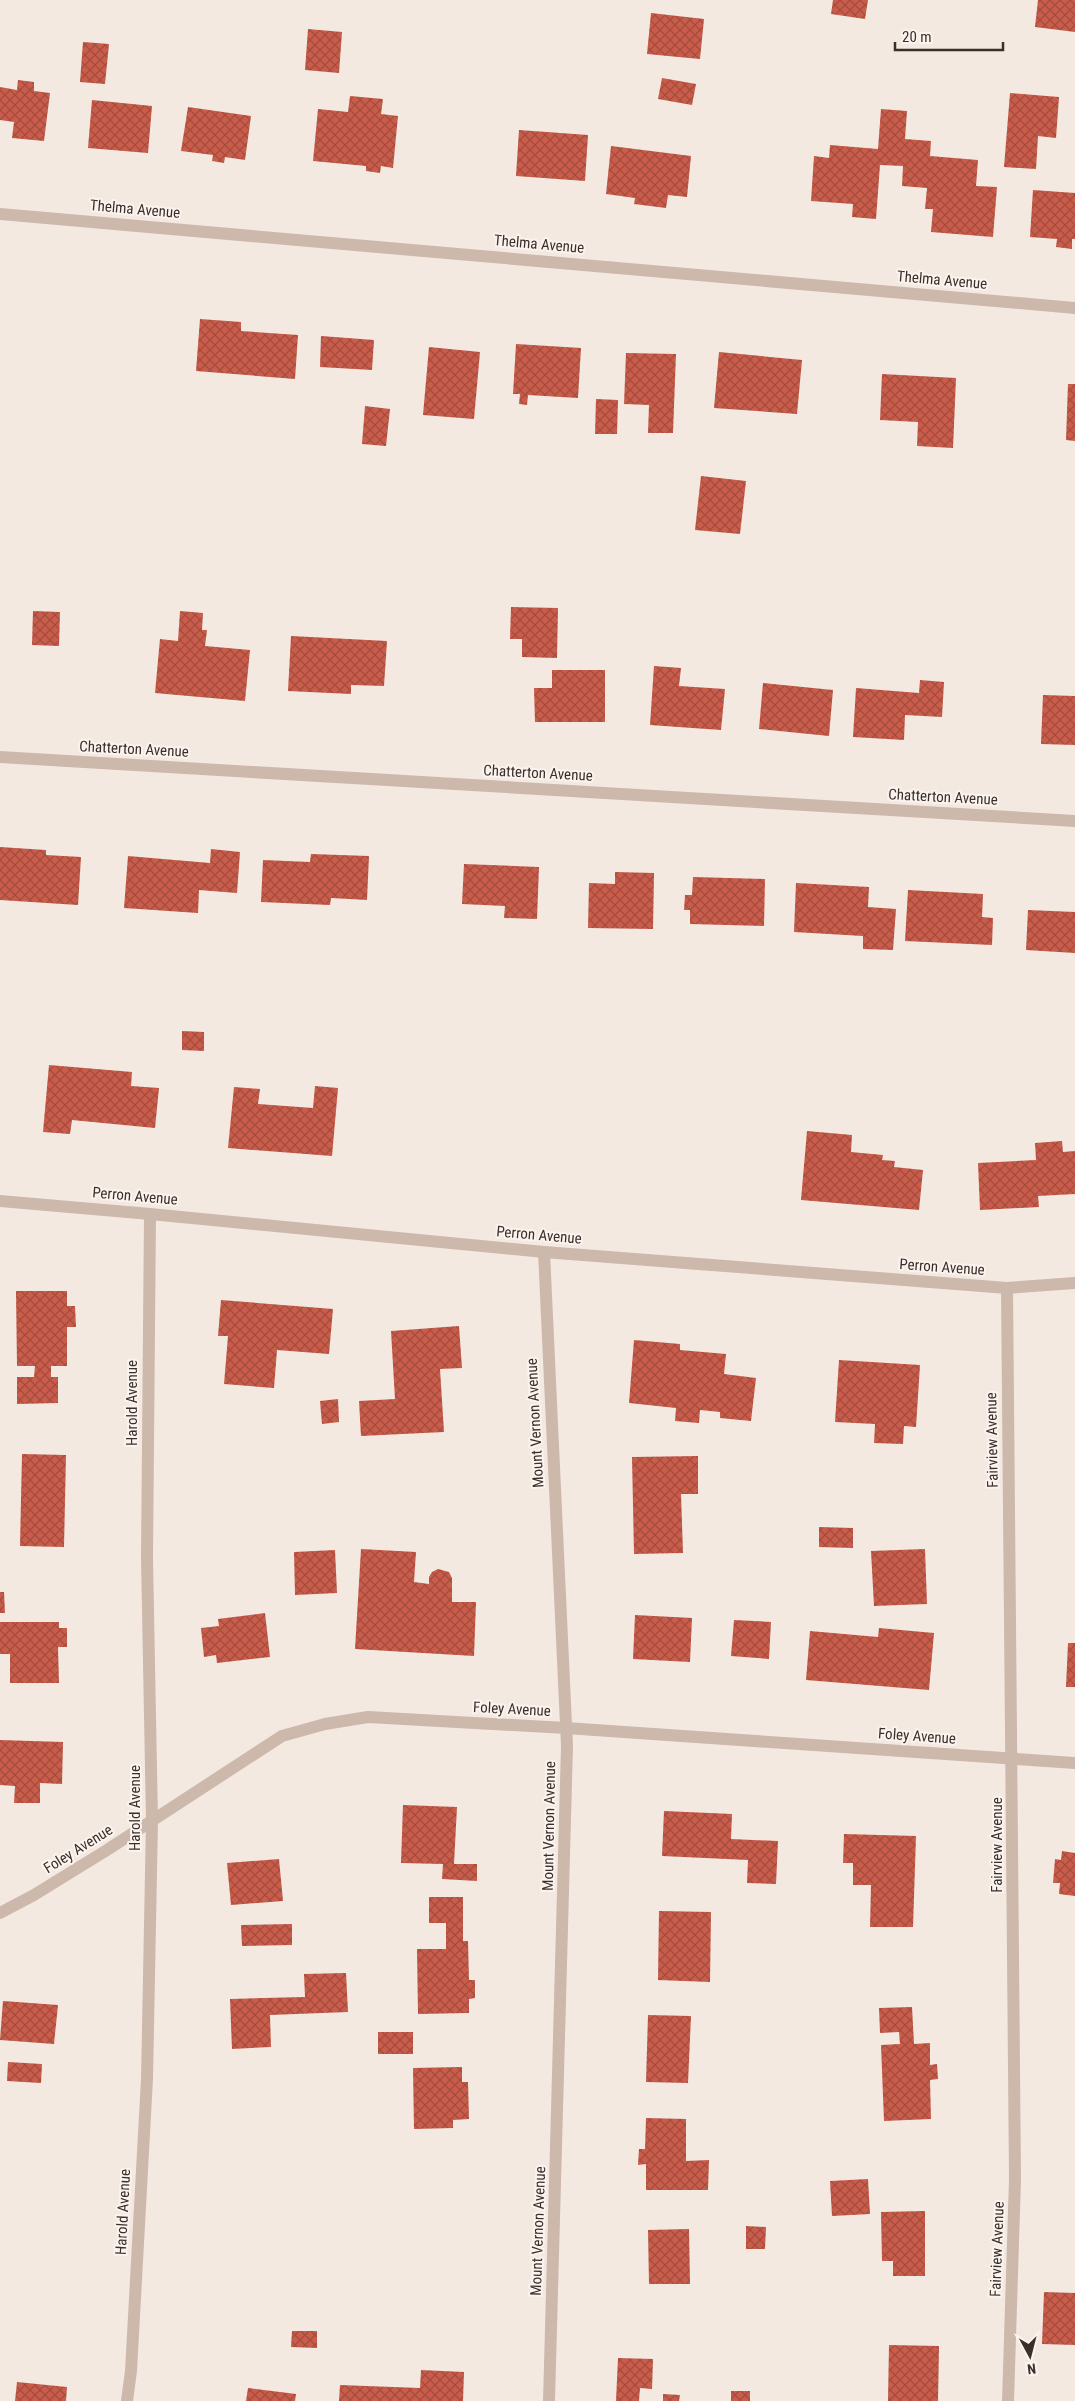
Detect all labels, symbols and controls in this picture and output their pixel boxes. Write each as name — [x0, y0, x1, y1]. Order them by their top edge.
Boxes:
scale bar — [895, 20, 1002, 52]
text: 20 m — [902, 28, 932, 46]
street label: Thelma Avenue — [89, 196, 181, 222]
street label: Thelma Avenue — [493, 231, 585, 257]
street label: Thelma Avenue — [896, 267, 988, 293]
street label: Chatterton Avenue — [79, 737, 189, 761]
street label: Chatterton Avenue — [483, 761, 593, 785]
street label: Chatterton Avenue — [888, 785, 998, 809]
street label: Perron Avenue — [92, 1183, 178, 1209]
street label: Perron Avenue — [496, 1222, 582, 1248]
street label: Perron Avenue — [899, 1255, 985, 1279]
street label: Mount Vernon Avenue — [523, 1358, 547, 1488]
street label: Harold Avenue — [123, 1360, 141, 1446]
street label: Fairview Avenue — [982, 1392, 1002, 1488]
street label: Foley Avenue — [473, 1698, 551, 1720]
street label: Foley Avenue — [878, 1724, 956, 1748]
street label: Mount Vernon Avenue — [539, 1761, 559, 1891]
street label: Harold Avenue — [126, 1765, 144, 1851]
street label: Fairview Avenue — [988, 1797, 1006, 1893]
street label: Foley Avenue — [40, 1821, 116, 1877]
street label: Mount Vernon Avenue — [527, 2166, 549, 2296]
street label: Harold Avenue — [112, 2169, 134, 2255]
street label: Fairview Avenue — [986, 2201, 1008, 2297]
north arrow — [1005, 2331, 1055, 2381]
text: N — [1026, 2360, 1037, 2377]

